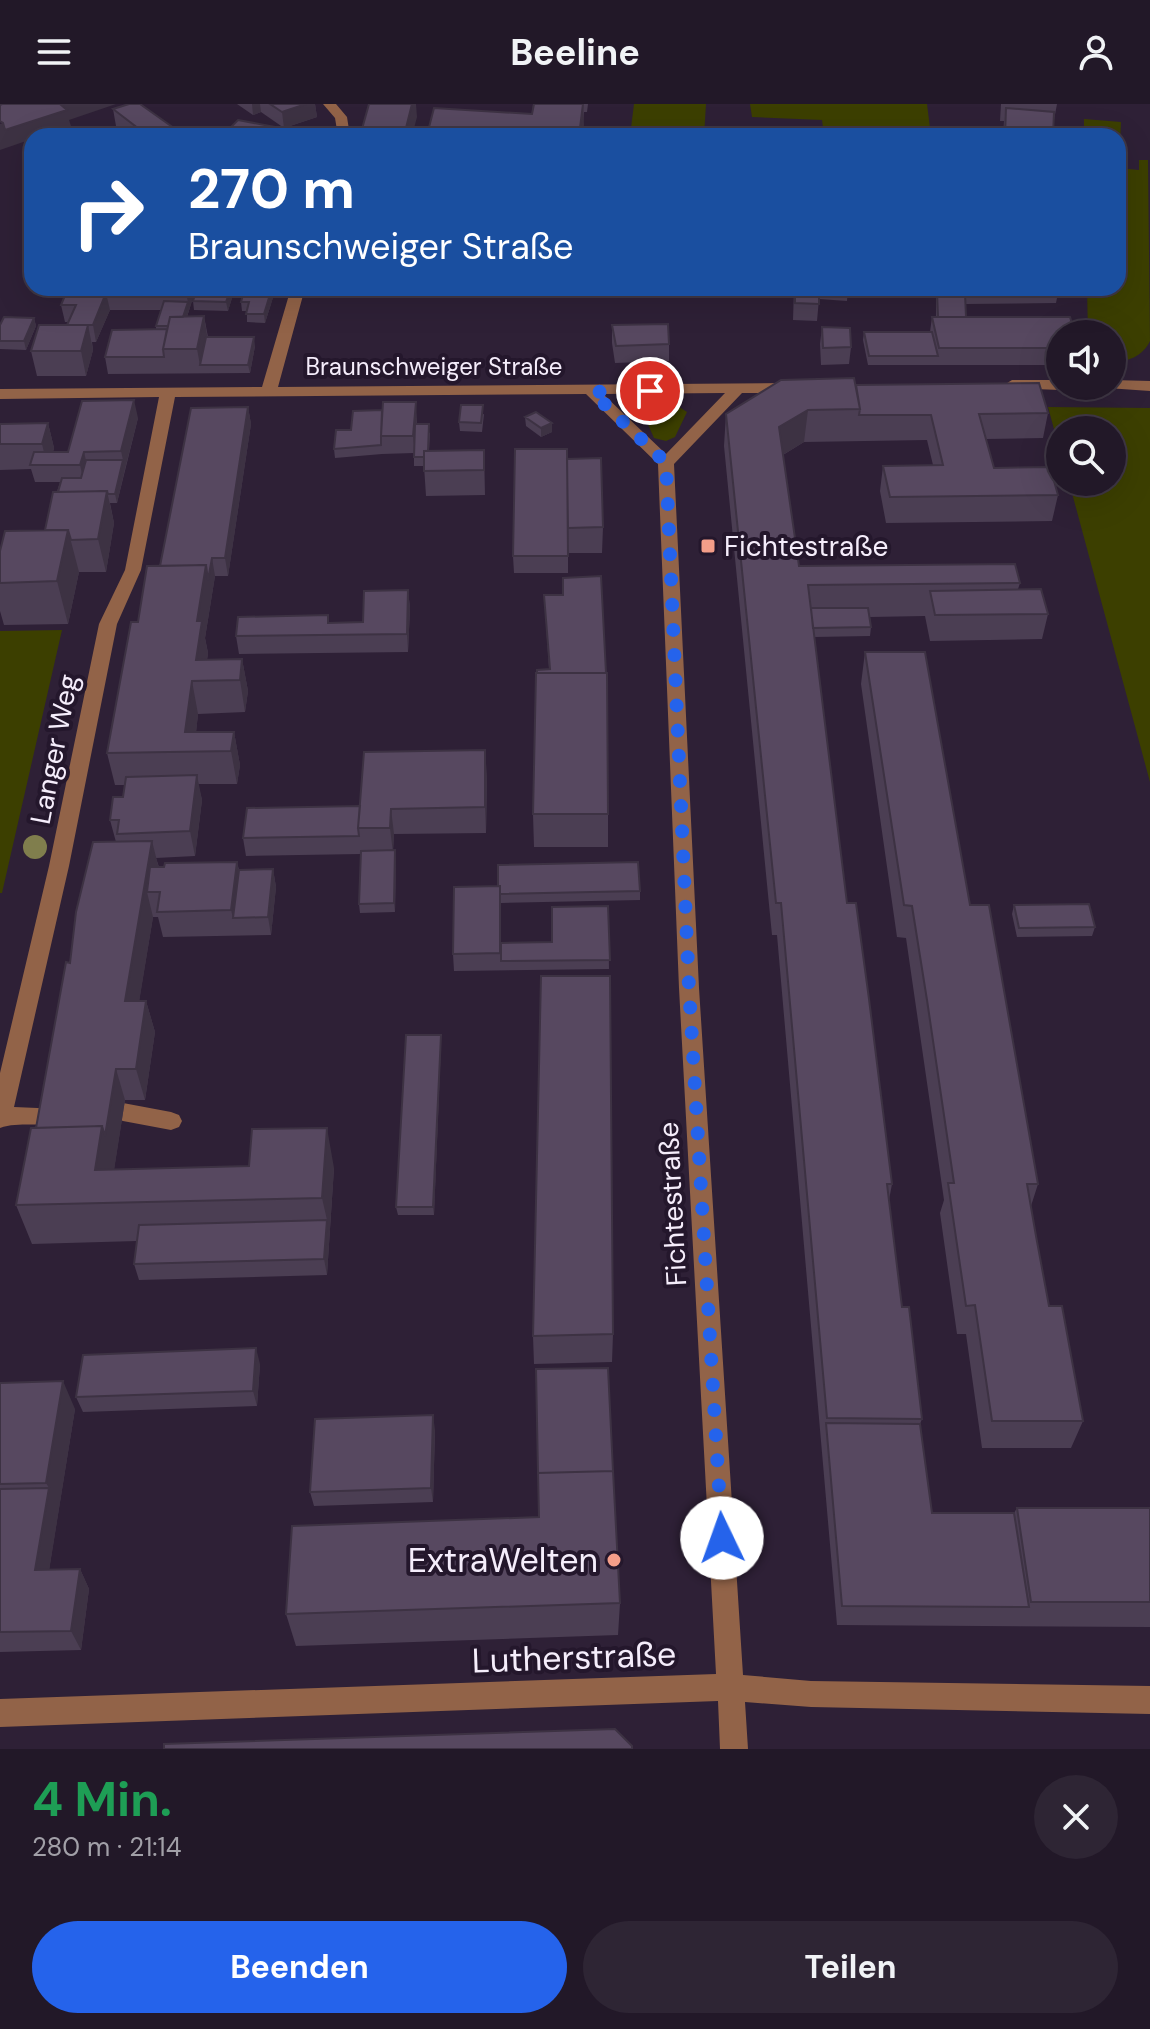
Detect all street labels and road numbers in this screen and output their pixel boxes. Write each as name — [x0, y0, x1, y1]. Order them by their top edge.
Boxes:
street label: Braunschweiger Straße — [306, 351, 563, 382]
street label: Langer Weg — [22, 671, 87, 827]
street label: Fichtestraße — [650, 1121, 695, 1287]
street label: Lutherstraße — [471, 1631, 677, 1684]

